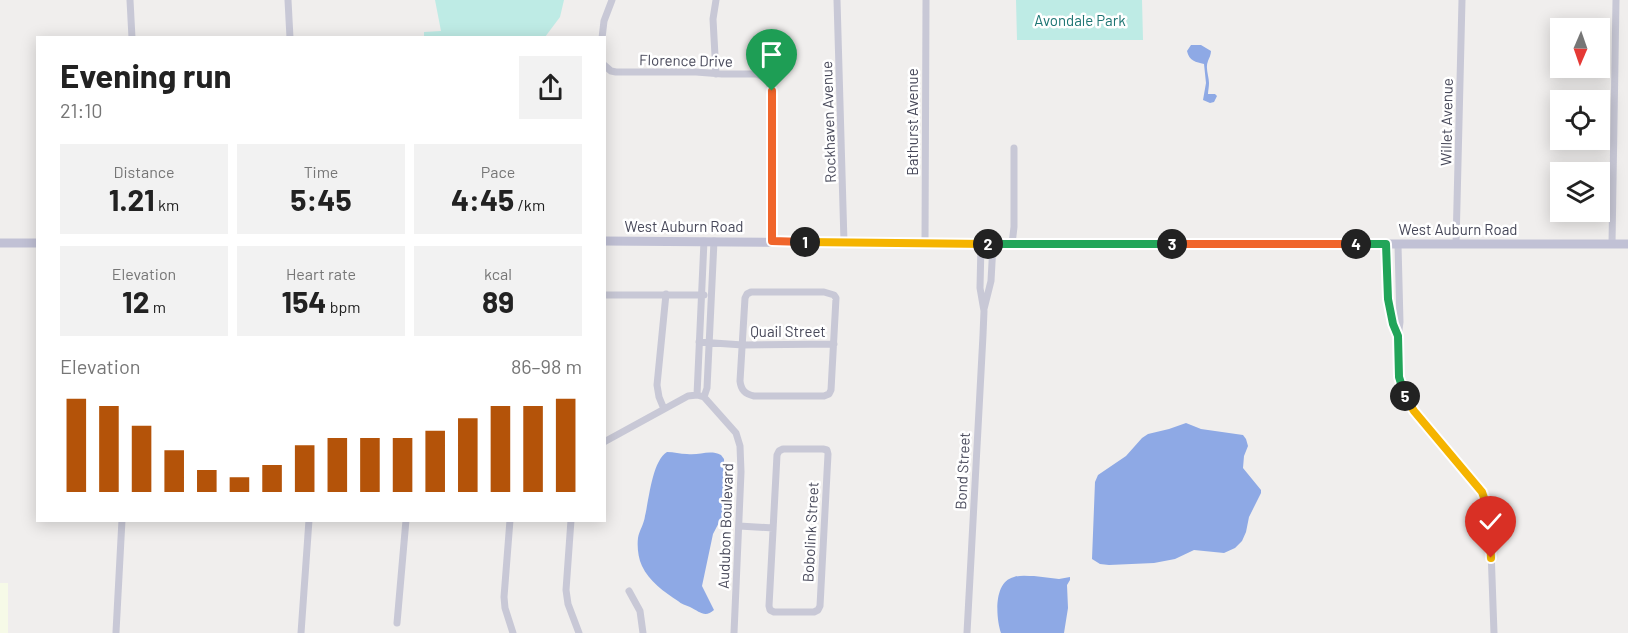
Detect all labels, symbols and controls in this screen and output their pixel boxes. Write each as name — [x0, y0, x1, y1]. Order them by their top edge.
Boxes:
park label: Avondale Park — [1034, 11, 1126, 29]
north arrow — [1550, 18, 1610, 78]
map controls — [1550, 18, 1610, 222]
pin — [746, 29, 797, 91]
icon: arrive — [755, 38, 788, 71]
street label: Florence Drive — [639, 50, 733, 70]
text: Evening run — [60, 55, 232, 95]
button: share — [519, 56, 582, 119]
street label: Rockhaven Avenue — [817, 61, 839, 183]
street label: Bathurst Avenue — [903, 68, 921, 176]
street label: Willet Avenue — [1436, 78, 1456, 166]
button: locate — [1550, 90, 1610, 150]
text: 21:10 — [60, 98, 103, 122]
text: Distance — [114, 162, 174, 181]
text: Time — [304, 162, 338, 181]
text: Pace — [481, 162, 515, 181]
button: layers — [1550, 162, 1610, 222]
text: 1.21 — [109, 181, 155, 217]
text: 5:45 — [290, 181, 352, 217]
text: 4:45 — [451, 181, 514, 217]
text: km — [155, 195, 179, 214]
text: /km — [514, 195, 545, 214]
street label: West Auburn Road — [624, 217, 744, 235]
street label: West Auburn Road — [1398, 220, 1518, 238]
pin: 1 — [790, 227, 820, 257]
pin: 2 — [973, 229, 1003, 259]
pin: 3 — [1157, 229, 1187, 259]
pin: 4 — [1341, 229, 1371, 259]
text: 1 — [802, 232, 808, 251]
text: 2 — [984, 234, 992, 253]
text: 3 — [1168, 234, 1176, 253]
text: 4 — [1351, 234, 1361, 253]
text: Elevation — [112, 264, 176, 283]
text: Heart rate — [286, 264, 356, 283]
text: kcal — [484, 264, 512, 283]
text: 12 — [122, 283, 149, 319]
text: 154 — [282, 283, 326, 319]
text: 89 — [482, 283, 514, 319]
text: m — [149, 297, 166, 316]
text: bpm — [326, 297, 360, 316]
street label: Quail Street — [750, 322, 826, 340]
text: Elevation — [60, 354, 141, 378]
text: 86–98 m — [511, 354, 582, 378]
pin: 5 — [1390, 381, 1420, 411]
text: 5 — [1401, 386, 1409, 405]
street label: Bond Street — [951, 432, 973, 510]
street label: Audubon Boulevard — [714, 463, 736, 589]
street label: Bobolink Street — [798, 481, 822, 583]
pin — [1465, 496, 1516, 558]
icon: check — [1474, 505, 1507, 538]

